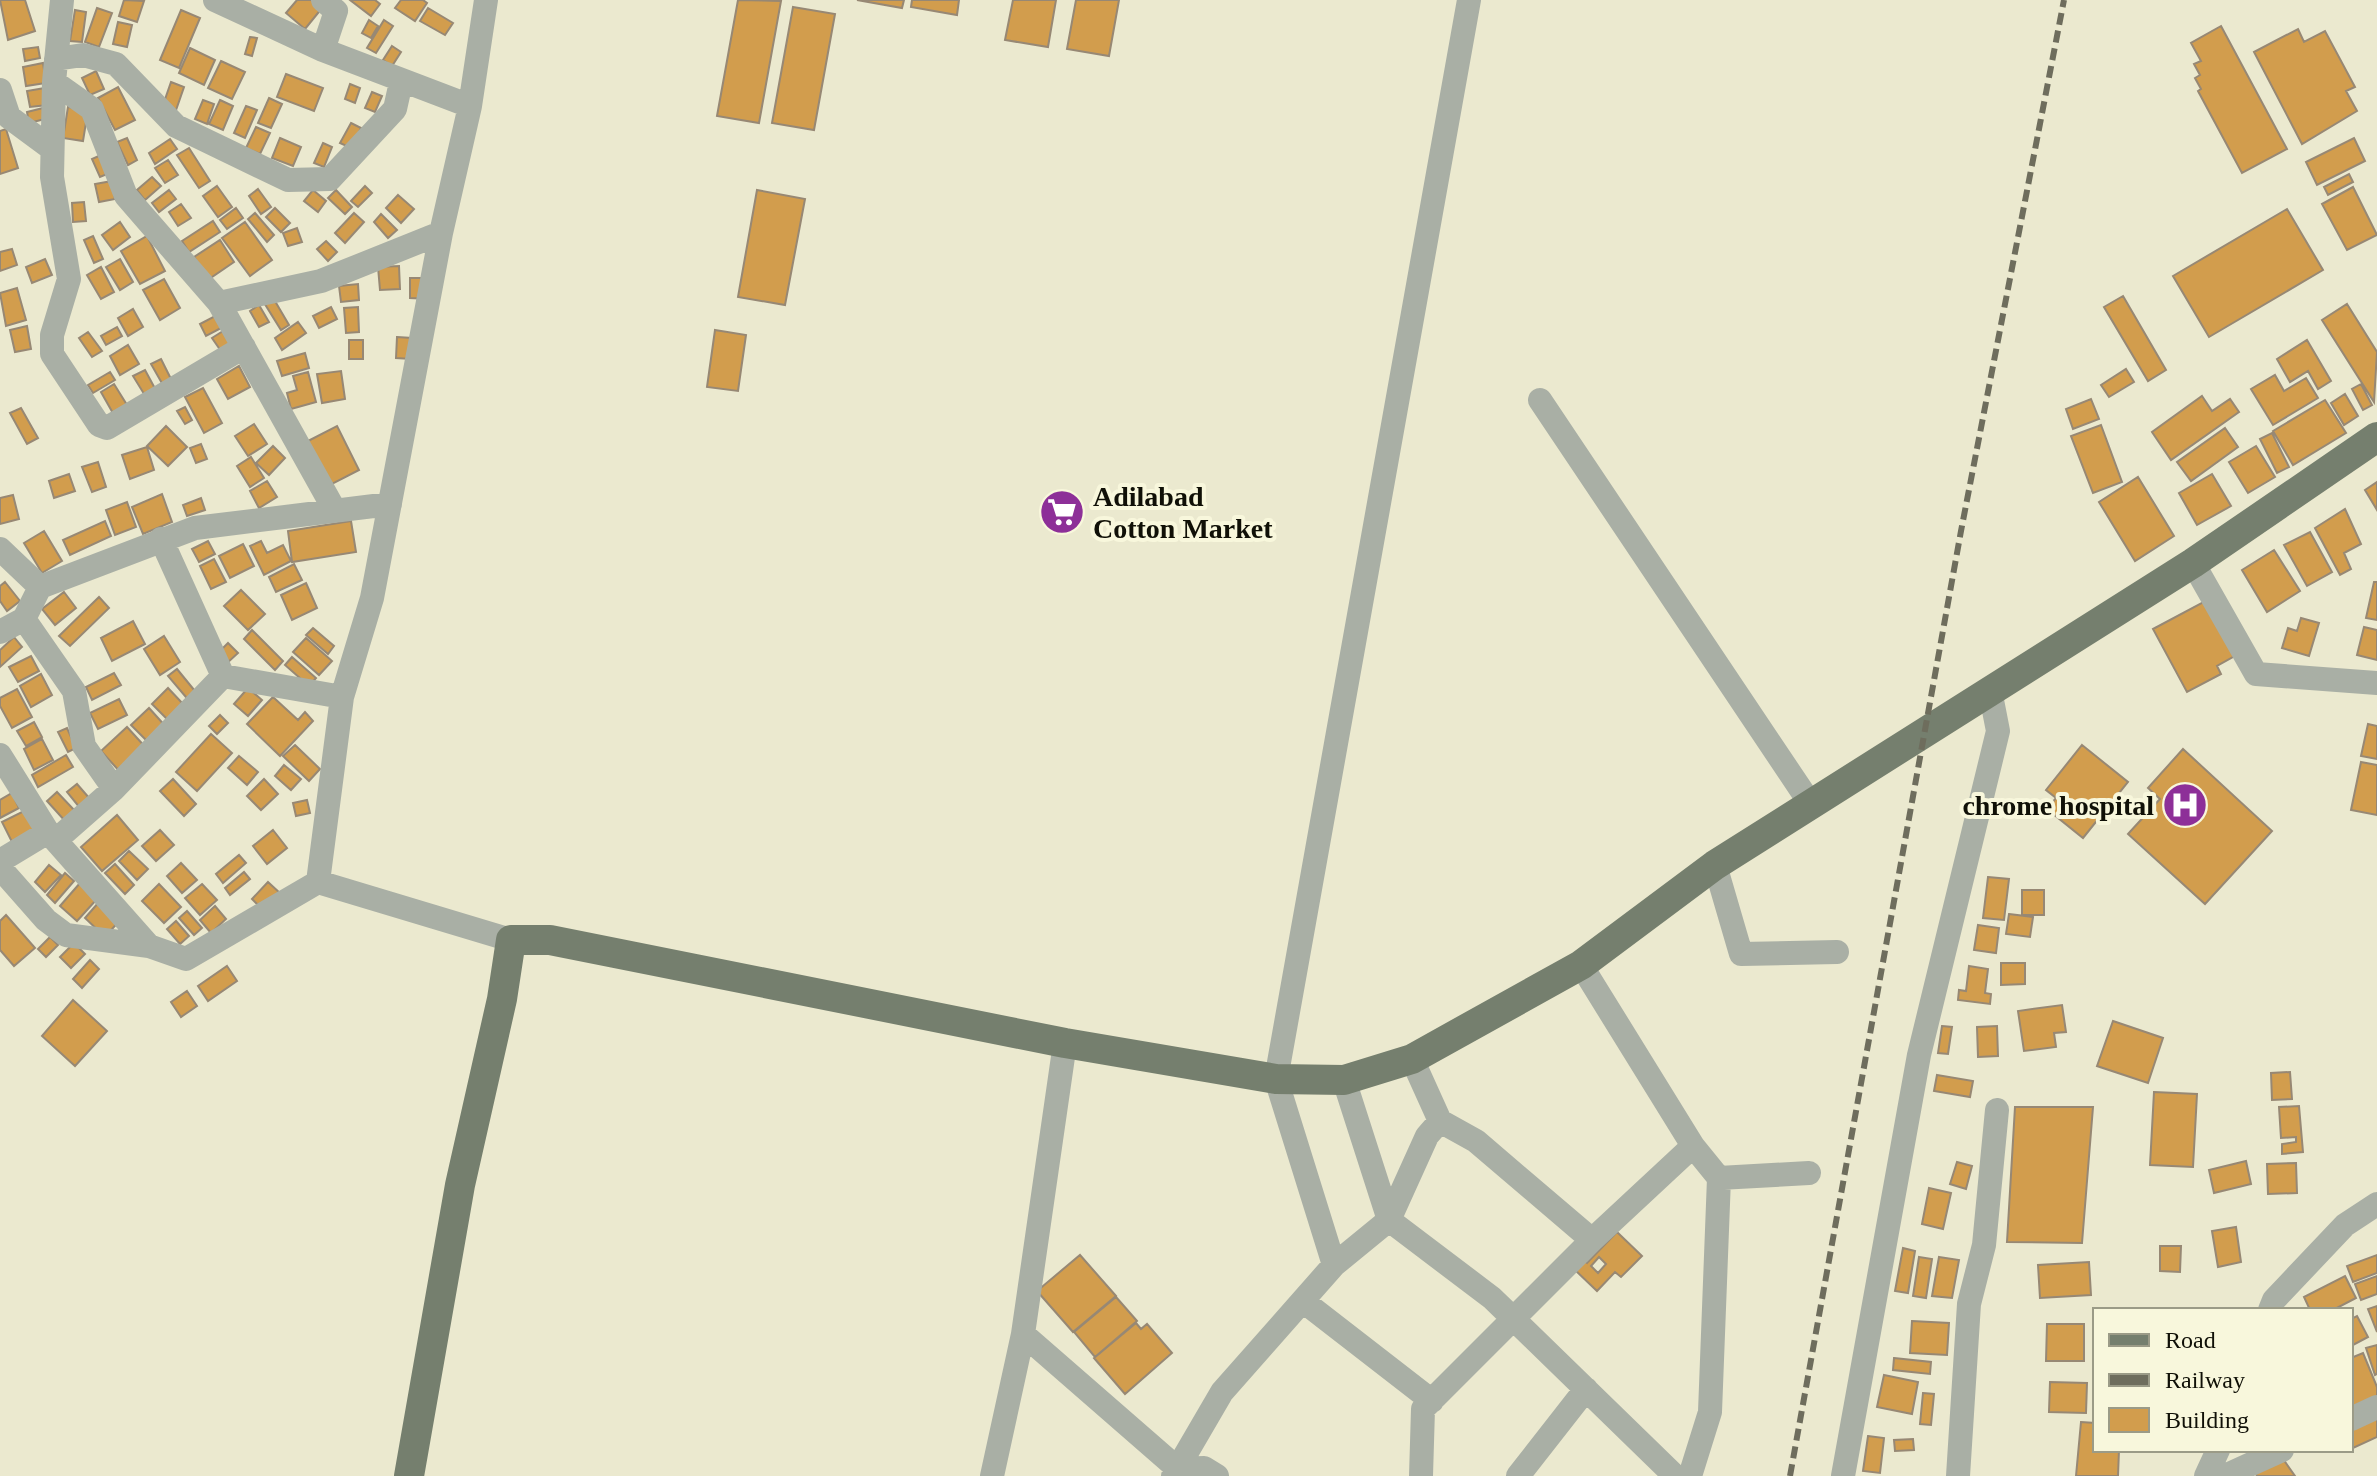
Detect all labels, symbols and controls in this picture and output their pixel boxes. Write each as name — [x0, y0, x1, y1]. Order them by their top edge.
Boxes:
place label: Adilabad Cotton Market — [1093, 481, 1273, 544]
supermarket icon: Adilabad Cotton Market — [1038, 488, 1086, 536]
hospital icon: chrome hospital — [2161, 781, 2209, 829]
place label: chrome hospital — [1962, 790, 2154, 821]
legend — [2093, 1308, 2353, 1452]
text: Road — [2165, 1327, 2216, 1353]
text: Railway — [2165, 1367, 2245, 1393]
text: Building — [2165, 1407, 2249, 1433]

